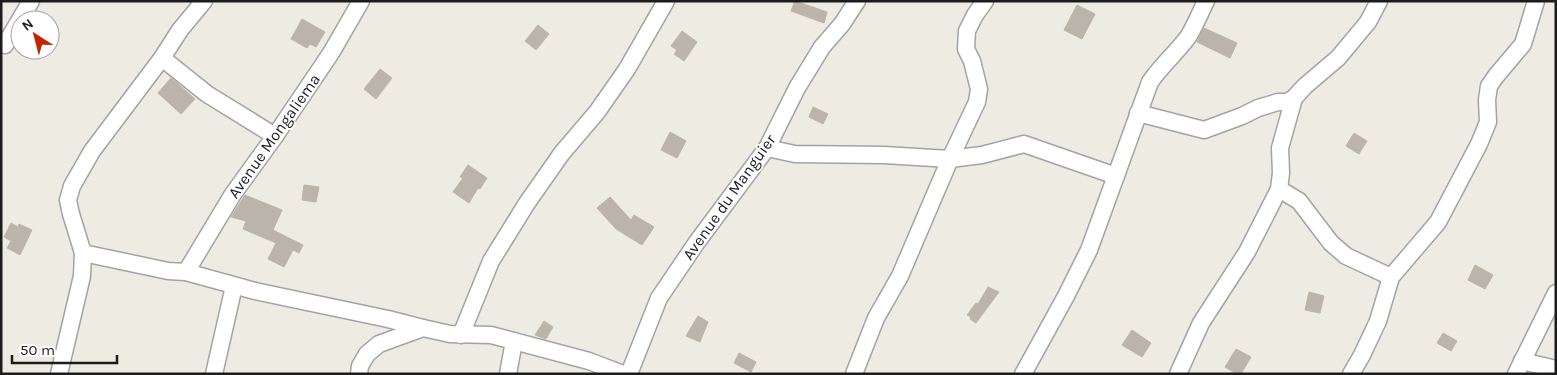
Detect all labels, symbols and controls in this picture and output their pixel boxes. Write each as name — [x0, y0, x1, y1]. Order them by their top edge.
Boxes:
north arrow — [10, 10, 60, 60]
text: N — [19, 15, 37, 35]
street label: Avenue Mongaliema — [224, 70, 324, 202]
street label: Avenue du Manguier — [679, 130, 780, 263]
scale bar — [12, 332, 118, 364]
text: 50 m — [20, 341, 55, 359]

